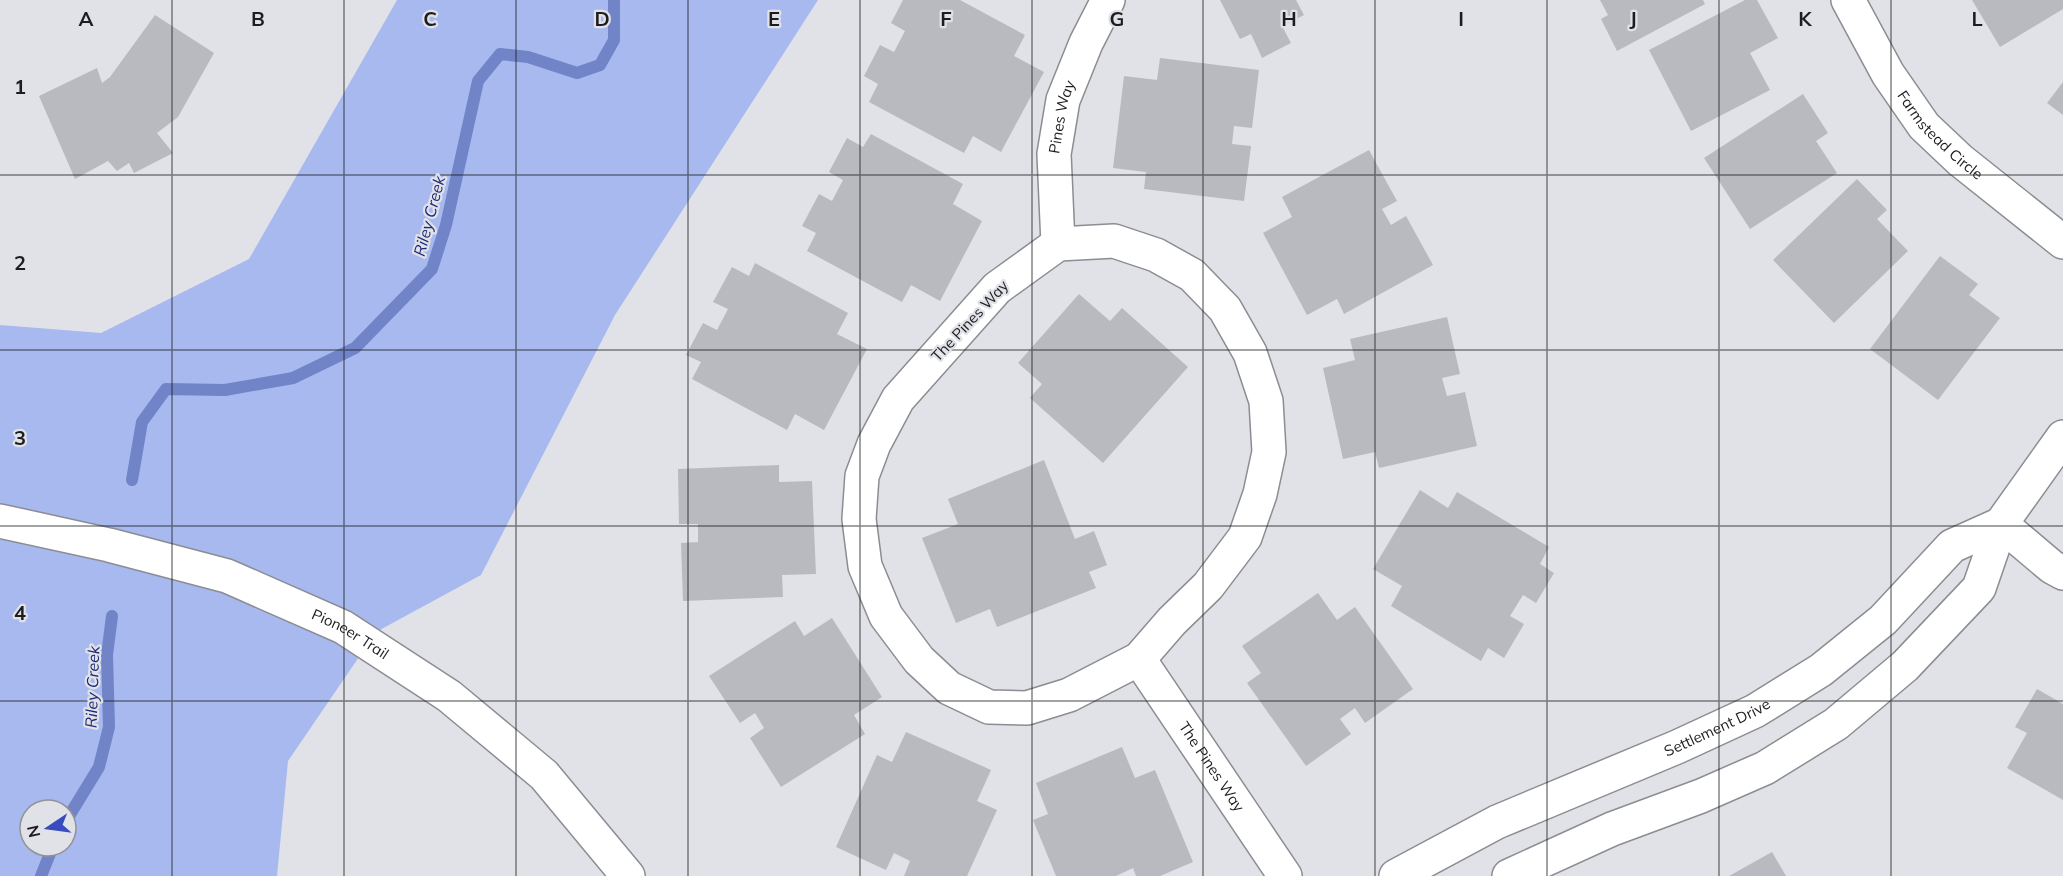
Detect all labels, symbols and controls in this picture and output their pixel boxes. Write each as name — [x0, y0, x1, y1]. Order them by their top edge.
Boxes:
text: A — [79, 6, 94, 31]
text: B — [251, 6, 265, 31]
text: C — [423, 6, 437, 31]
text: D — [594, 6, 610, 31]
text: E — [768, 6, 780, 31]
text: F — [940, 6, 952, 31]
text: G — [1110, 6, 1124, 31]
text: H — [1281, 6, 1297, 31]
text: I — [1458, 6, 1464, 31]
text: J — [1629, 6, 1637, 31]
text: K — [1798, 6, 1812, 31]
text: L — [1971, 6, 1983, 31]
text: 1 — [14, 74, 26, 99]
street label: Pines Way — [1044, 77, 1079, 155]
street label: Farmstead Circle — [1893, 87, 1987, 184]
water label: Riley Creek — [409, 173, 450, 258]
text: 2 — [14, 250, 26, 275]
street label: The Pines Way — [927, 276, 1012, 365]
text: 3 — [14, 425, 26, 450]
text: 4 — [14, 600, 26, 625]
street label: Pioneer Trail — [309, 604, 393, 663]
water label: Riley Creek — [81, 645, 103, 728]
street label: Settlement Drive — [1661, 694, 1773, 760]
street label: The Pines Way — [1175, 718, 1249, 815]
north arrow — [18, 798, 78, 858]
text: N — [22, 823, 44, 840]

